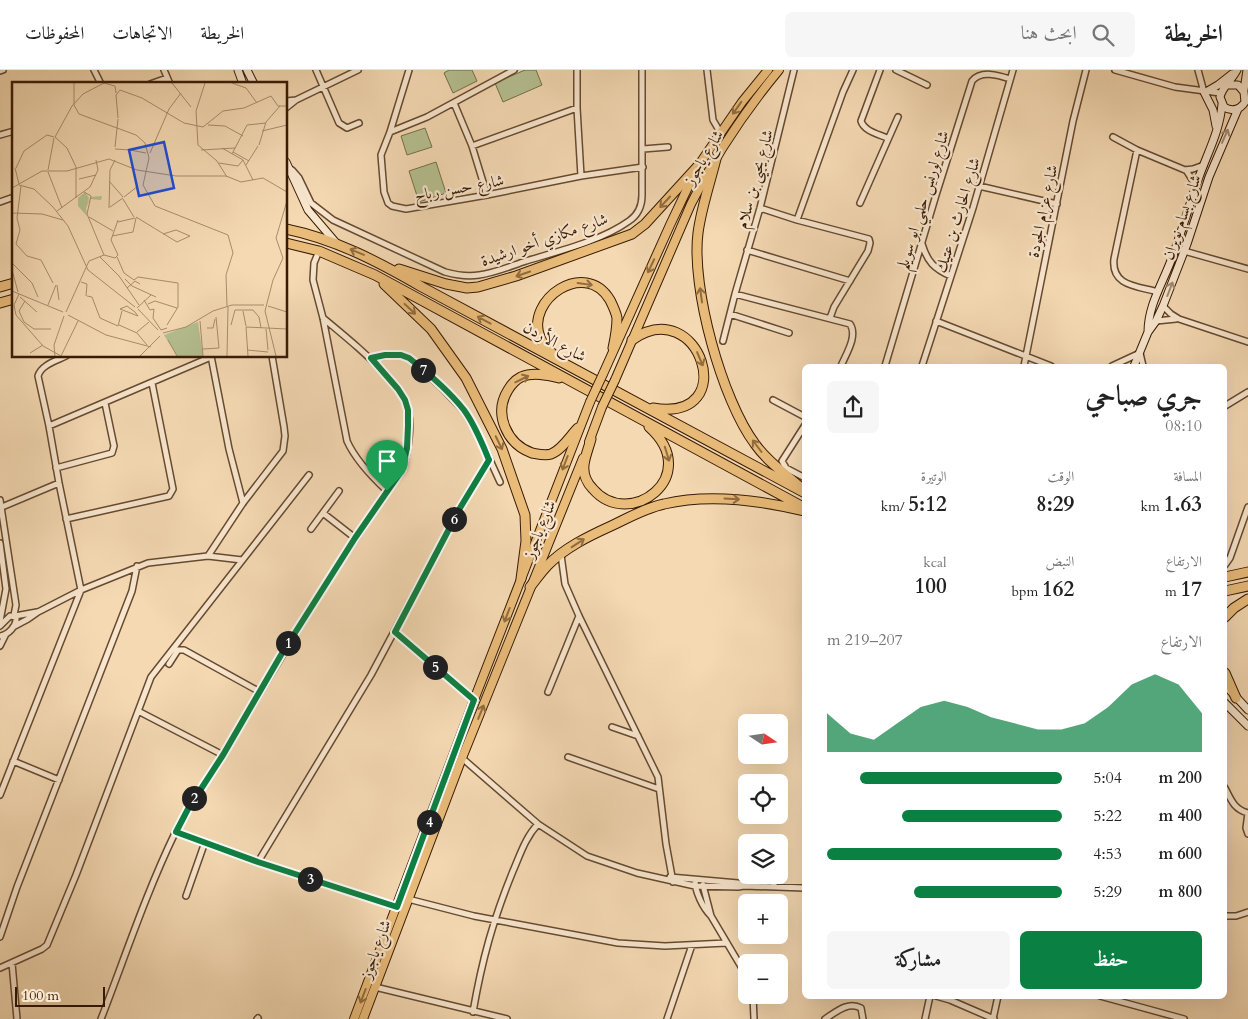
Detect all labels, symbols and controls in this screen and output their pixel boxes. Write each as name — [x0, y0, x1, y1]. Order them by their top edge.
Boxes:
search box — [785, 12, 1135, 57]
text: الخريطة — [1165, 17, 1223, 50]
text: ابحث هنا — [1021, 20, 1077, 46]
text: المحفوظات — [25, 21, 84, 46]
text: الاتجاهات — [112, 21, 172, 46]
text: الخريطة — [200, 21, 244, 46]
icon: search — [1089, 21, 1117, 49]
inset map — [12, 82, 288, 358]
one-way arrow — [732, 101, 742, 115]
street label: شارع ياجوز — [678, 126, 731, 192]
street label: شارع يحيى بن سلام — [731, 127, 782, 232]
street label: شارع لورنس حلمي ابو سويلم — [891, 128, 959, 274]
one-way arrow — [1221, 129, 1231, 144]
street label: شارع الحارث بن عتيك — [930, 155, 988, 276]
street label: شارع عزام الجودة — [1022, 163, 1066, 260]
street label: شارع حسن رباح — [413, 169, 506, 210]
street label: شارع بسام نويران — [1157, 172, 1210, 264]
one-way arrow — [659, 196, 671, 209]
street label: شارع مكازي أخو ارشيدة — [478, 207, 611, 274]
one-way arrow — [350, 247, 365, 257]
one-way arrow — [646, 258, 655, 273]
one-way arrow — [515, 270, 531, 279]
one-way arrow — [576, 279, 592, 289]
one-way arrow — [1166, 281, 1175, 297]
one-way arrow — [695, 287, 705, 303]
one-way arrow — [404, 303, 416, 315]
one-way arrow — [476, 315, 491, 325]
street label: شارع الأردن — [518, 315, 590, 369]
one-way arrow — [695, 351, 705, 366]
pin: 7 — [410, 358, 436, 382]
text: 7 — [420, 361, 427, 380]
one-way arrow — [514, 373, 529, 383]
text: جري صباحي — [1085, 377, 1202, 415]
button: share — [827, 381, 879, 433]
text: 08:10 — [1165, 415, 1202, 437]
one-way arrow — [494, 436, 504, 451]
pin — [366, 440, 408, 491]
one-way arrow — [751, 440, 762, 453]
one-way arrow — [662, 446, 672, 462]
icon: arrive — [373, 447, 401, 475]
one-way arrow — [560, 455, 569, 470]
text: الوتيرة — [921, 467, 947, 486]
text: الوقت — [1048, 467, 1074, 486]
text: المسافة — [1173, 467, 1202, 486]
text: 5:12 — [908, 490, 947, 519]
text: 8:29 — [1036, 490, 1074, 519]
text: 1.63 — [1164, 490, 1202, 519]
one-way arrow — [723, 495, 739, 504]
street label: شارع ياجوز — [518, 497, 563, 564]
text: /km — [881, 497, 908, 516]
text: km — [1141, 497, 1164, 516]
pin: 6 — [442, 506, 466, 532]
text: 6 — [451, 510, 458, 529]
one-way arrow — [571, 537, 585, 547]
text: النبض — [1045, 552, 1074, 571]
text: الارتفاع — [1166, 552, 1202, 571]
text: kcal — [923, 553, 947, 572]
text: 100 — [914, 572, 947, 601]
text: 162 — [1042, 575, 1074, 604]
text: 17 — [1180, 575, 1202, 604]
text: bpm — [1011, 582, 1042, 601]
text: m — [1165, 582, 1180, 601]
one-way arrow — [502, 607, 511, 622]
text: 207–219 m — [827, 629, 903, 651]
pin: 1 — [276, 630, 300, 656]
text: الارتفاع — [1160, 631, 1202, 653]
text: 1 — [285, 634, 292, 653]
pin: 5 — [422, 654, 448, 680]
text: 5 — [432, 658, 439, 677]
one-way arrow — [476, 705, 486, 720]
north arrow — [738, 714, 788, 764]
map controls — [738, 714, 788, 1004]
text: 5:04 — [1093, 767, 1122, 789]
text: 200 m — [1158, 767, 1202, 789]
button: locate — [738, 774, 788, 824]
pin: 2 — [182, 786, 206, 810]
text: 2 — [191, 789, 198, 808]
text: 5:22 — [1093, 805, 1122, 827]
text: 400 m — [1158, 805, 1202, 827]
pin: 4 — [416, 810, 442, 834]
text: 4 — [426, 813, 433, 832]
button: layers — [738, 834, 788, 884]
text: 4:53 — [1093, 843, 1122, 865]
text: 600 m — [1158, 843, 1202, 865]
pin: 3 — [298, 866, 322, 892]
text: 3 — [307, 870, 314, 889]
text: 5:29 — [1093, 881, 1122, 903]
text: 800 m — [1158, 881, 1202, 903]
button: + — [738, 894, 788, 944]
street label: شارع ياجوز — [354, 917, 399, 984]
button: مشاركة — [827, 931, 1010, 989]
button: حفظ — [1020, 931, 1202, 989]
button: − — [738, 954, 788, 1004]
scale bar — [15, 984, 105, 1007]
text: 100 m — [22, 986, 59, 1005]
one-way arrow — [358, 988, 367, 1003]

